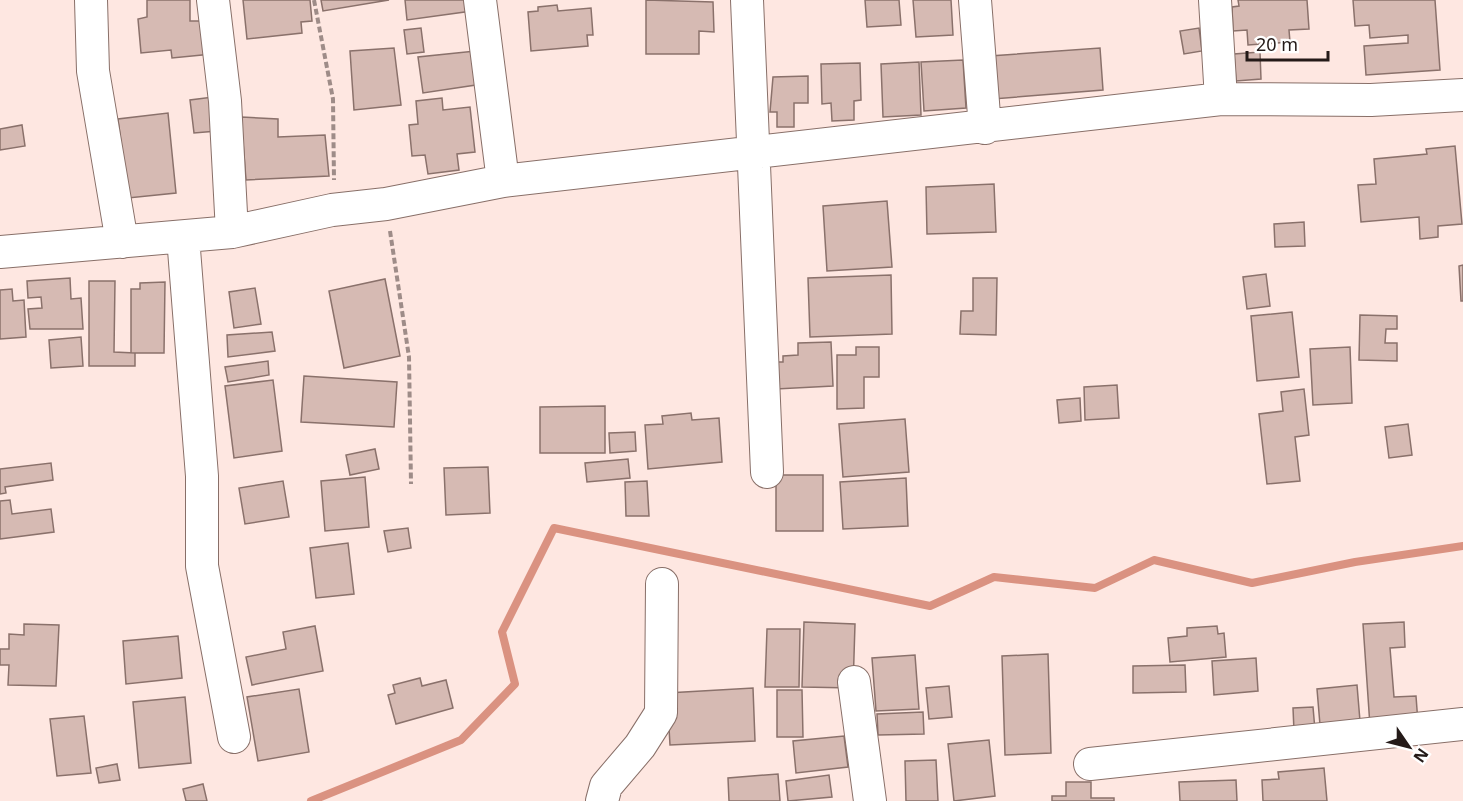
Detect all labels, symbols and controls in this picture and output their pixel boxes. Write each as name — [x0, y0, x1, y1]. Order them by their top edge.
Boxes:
scale bar — [1247, 24, 1328, 62]
text: 20 m — [1256, 32, 1298, 56]
north arrow — [1379, 717, 1439, 777]
text: N — [1409, 744, 1434, 767]

